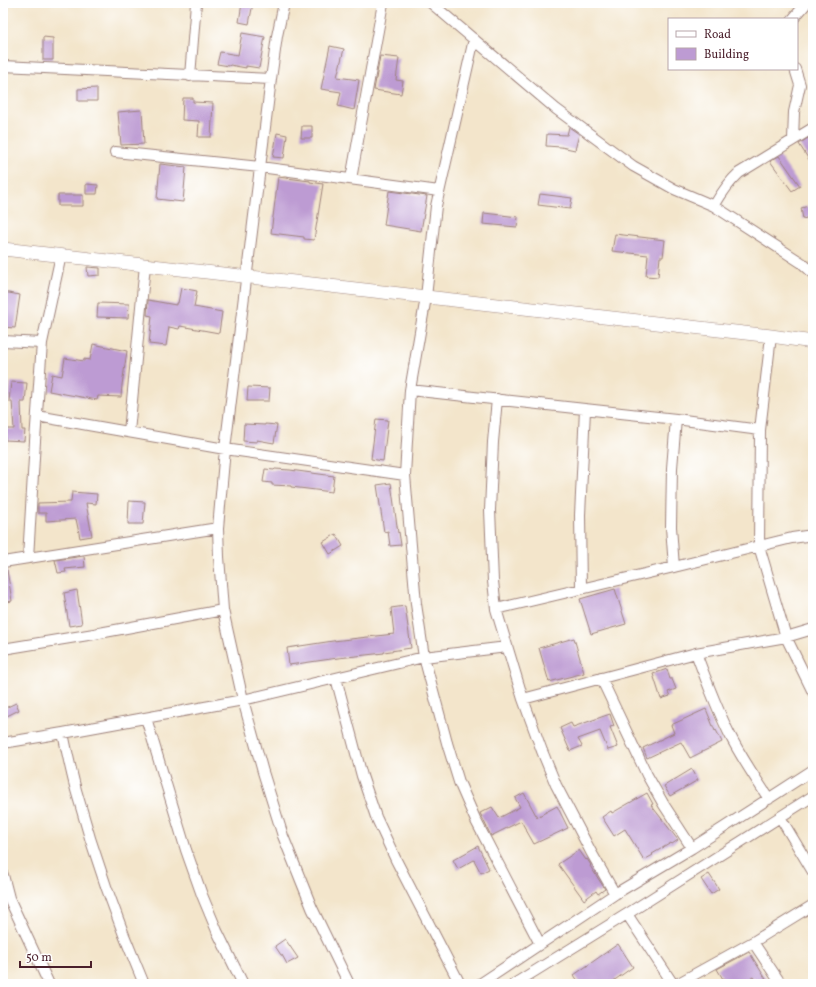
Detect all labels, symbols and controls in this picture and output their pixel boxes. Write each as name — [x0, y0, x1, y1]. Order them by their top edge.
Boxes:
legend — [668, 18, 798, 70]
text: Road — [704, 27, 731, 43]
text: Building — [704, 47, 749, 63]
scale bar — [20, 943, 91, 969]
text: 50 m — [26, 950, 52, 966]

